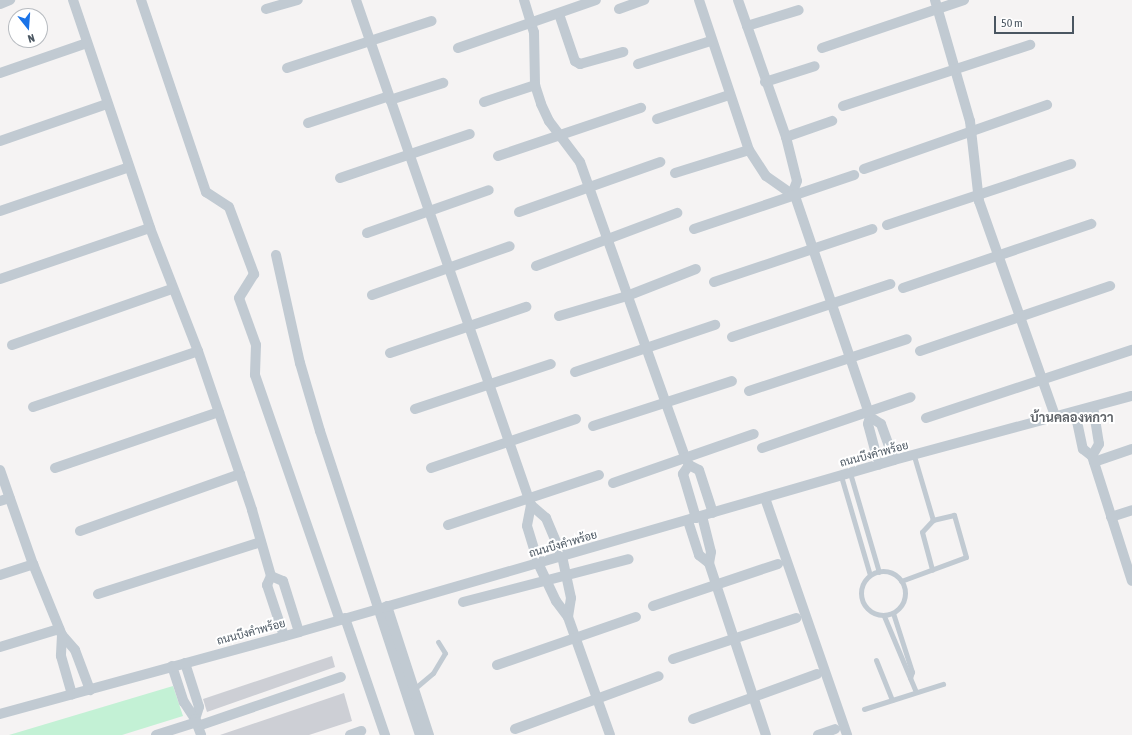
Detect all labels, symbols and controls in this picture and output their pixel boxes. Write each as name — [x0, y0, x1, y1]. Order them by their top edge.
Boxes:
north arrow — [8, 8, 48, 48]
scale bar — [996, 8, 1076, 34]
text: 50 m — [1001, 16, 1023, 30]
text: N — [26, 32, 36, 45]
district label: บ้านคลองหกวา — [1030, 410, 1114, 426]
street label: ถนนบึงคำพร้อย — [838, 439, 910, 469]
street label: ถนนบึงคำพร้อย — [527, 528, 599, 560]
street label: ถนนบึงคำพร้อย — [215, 617, 287, 647]

